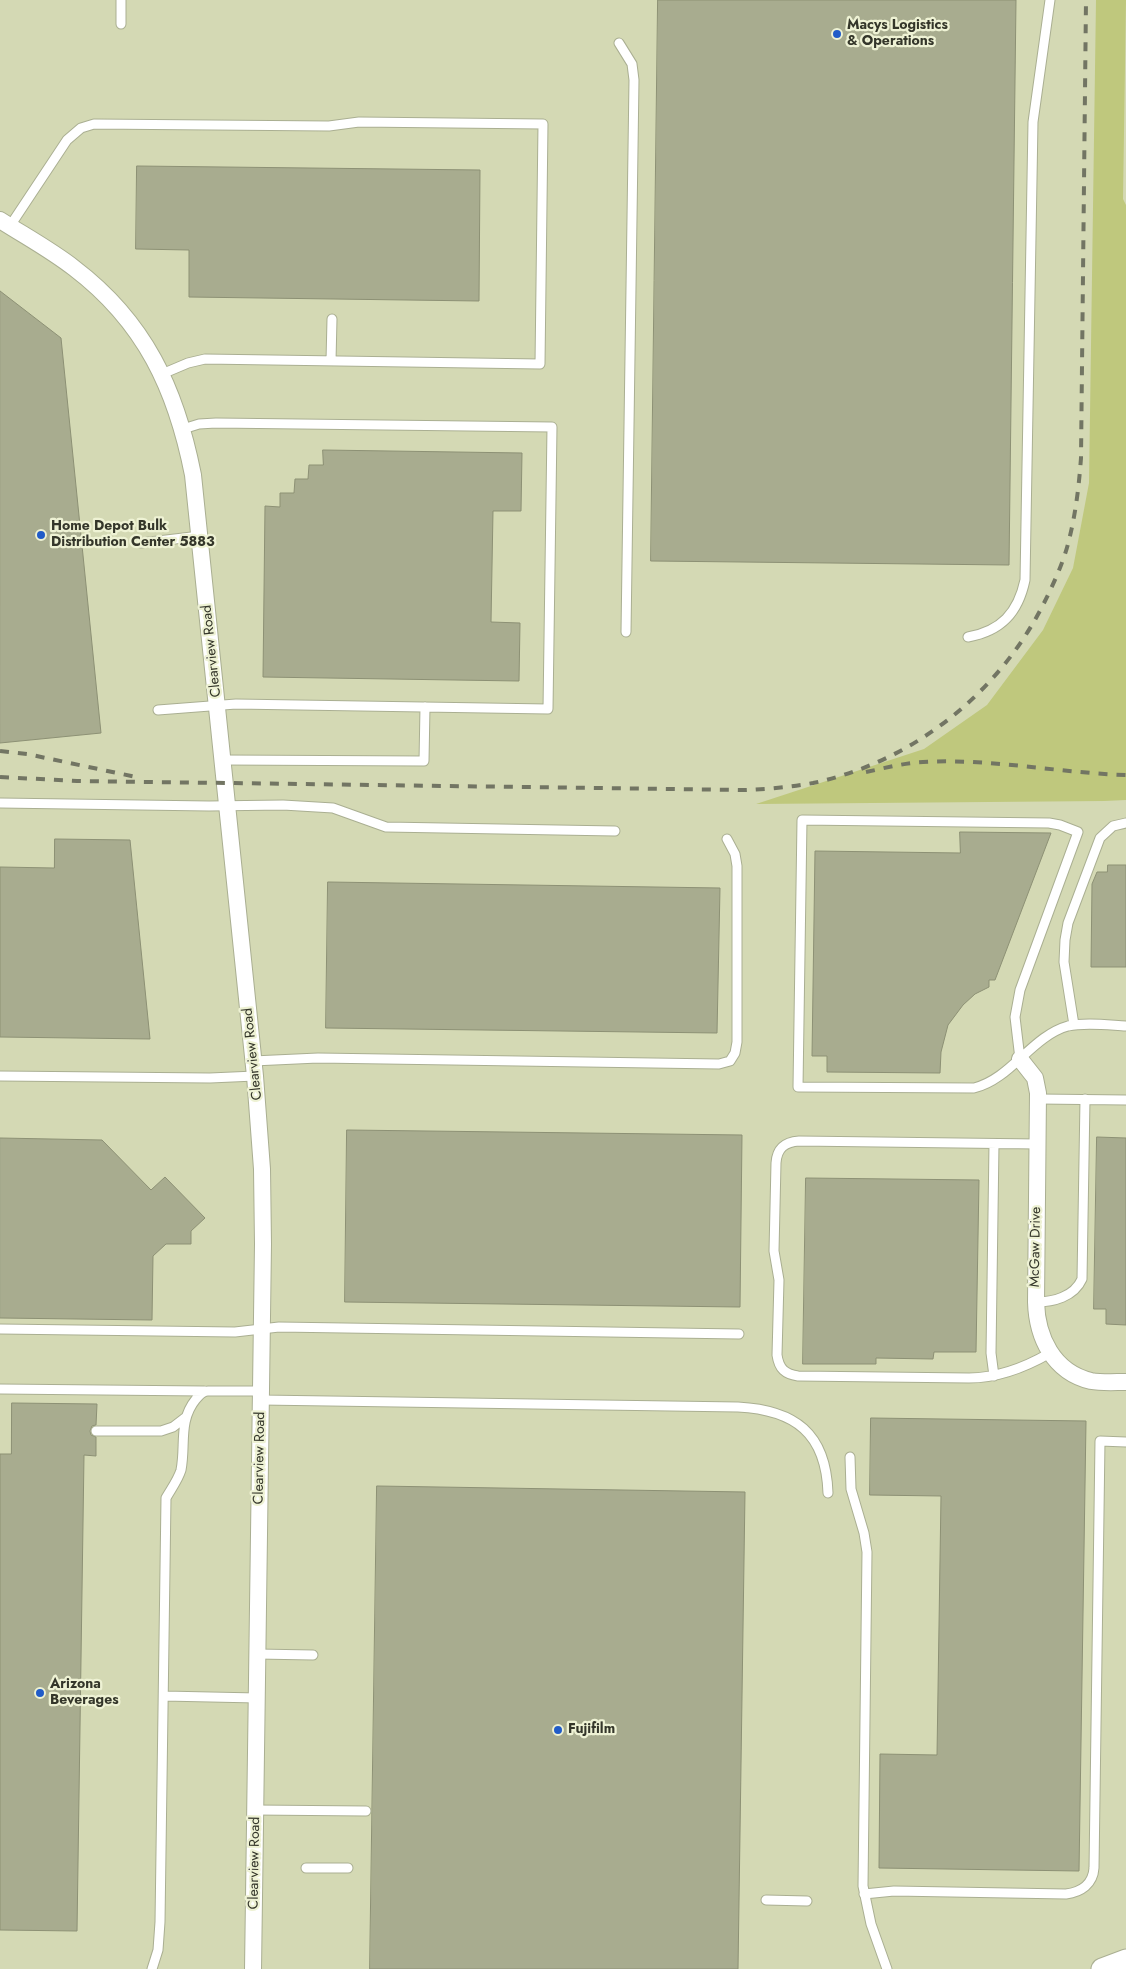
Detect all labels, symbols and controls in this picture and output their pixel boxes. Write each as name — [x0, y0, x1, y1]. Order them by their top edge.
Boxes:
place label: Macys Logistics & Operations — [847, 18, 948, 50]
marker: Macys Logistics & Operations — [831, 28, 843, 40]
place label: Home Depot Bulk Distribution Center 5883 — [51, 519, 215, 552]
marker: Home Depot Bulk Distribution Center 5883 — [35, 529, 47, 541]
street label: Clearview Road — [199, 604, 225, 698]
street label: Clearview Road — [240, 1007, 266, 1101]
street label: McGaw Drive — [1027, 1207, 1045, 1287]
street label: Clearview Road — [251, 1412, 269, 1504]
place label: Arizona Beverages — [50, 1677, 119, 1710]
marker: Arizona Beverages — [34, 1687, 46, 1699]
place label: Fujifilm — [568, 1722, 615, 1738]
marker: Fujifilm — [552, 1724, 564, 1736]
street label: Clearview Road — [246, 1817, 264, 1909]

